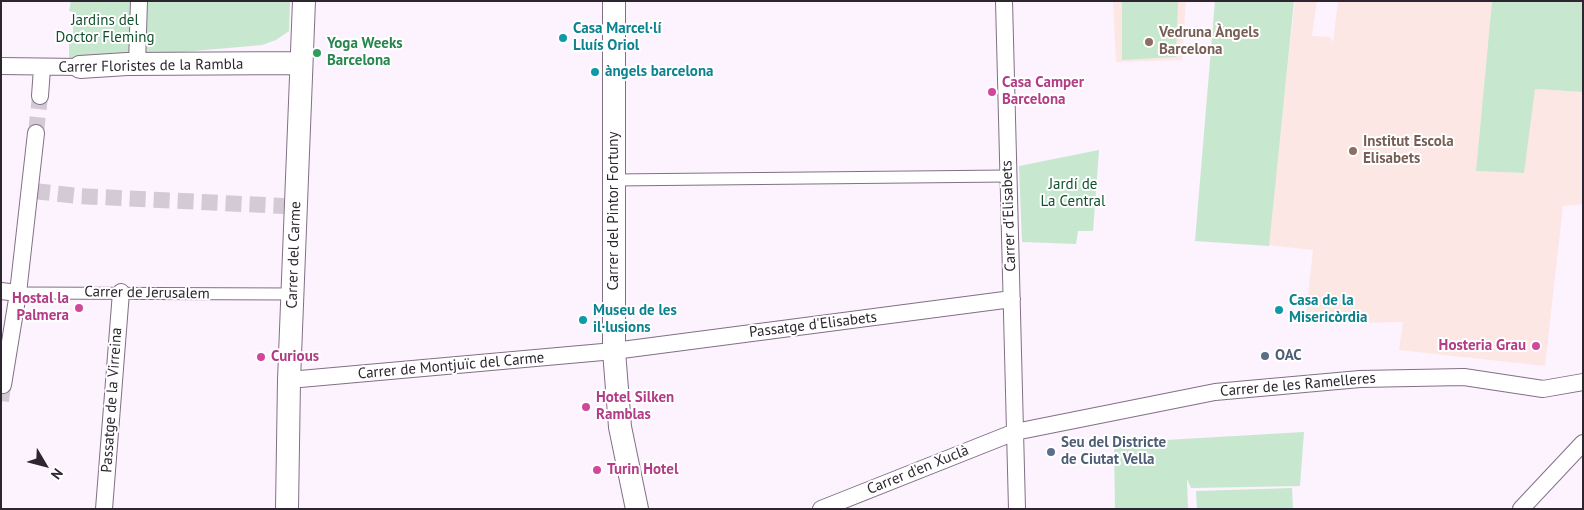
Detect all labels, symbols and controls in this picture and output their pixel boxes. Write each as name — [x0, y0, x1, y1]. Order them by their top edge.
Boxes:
park label: Jardins del Doctor Fleming — [56, 12, 154, 47]
place label: Casa Marcel·lí Lluís Oriol — [573, 20, 661, 55]
place label: Vedruna Àngels Barcelona — [1159, 24, 1259, 59]
marker: Casa Marcel·lí Lluís Oriol — [557, 32, 569, 44]
place label: Yoga Weeks Barcelona — [327, 35, 403, 70]
marker: Vedruna Àngels Barcelona — [1143, 36, 1155, 48]
marker: Yoga Weeks Barcelona — [311, 47, 323, 59]
street label: Carrer Floristes de la Rambla — [58, 55, 244, 77]
place label: àngels barcelona — [605, 63, 713, 81]
marker: àngels barcelona — [589, 66, 601, 78]
place label: Casa Camper Barcelona — [1002, 74, 1084, 109]
marker: Casa Camper Barcelona — [986, 86, 998, 98]
street label: Carrer del Pintor Fortuny — [605, 131, 623, 291]
place label: Institut Escola Elisabets — [1363, 133, 1454, 168]
marker: Institut Escola Elisabets — [1347, 145, 1359, 157]
street label: Carrer d'Elisabets — [998, 160, 1020, 272]
park label: Jardí de La Central — [1041, 176, 1105, 211]
street label: Carrer del Carme — [283, 201, 305, 309]
street label: Carrer de Jerusalem — [84, 283, 210, 303]
place label: Hostal la Palmera — [12, 290, 69, 325]
place label: Casa de la Misericòrdia — [1289, 292, 1367, 327]
marker: Hostal la Palmera — [73, 302, 85, 314]
place label: Museu de les il·lusions — [593, 302, 677, 337]
marker: Casa de la Misericòrdia — [1273, 304, 1285, 316]
street label: Passatge d'Elisabets — [748, 308, 878, 342]
marker: Museu de les il·lusions — [577, 314, 589, 326]
street label: Passatge de la Virreina — [98, 327, 126, 473]
place label: Hosteria Grau — [1439, 337, 1526, 355]
marker: Hosteria Grau — [1530, 340, 1542, 352]
place label: OAC — [1275, 347, 1302, 365]
place label: Curious — [271, 348, 319, 366]
street label: Carrer de Montjuïc del Carme — [357, 349, 545, 383]
marker: OAC — [1259, 350, 1271, 362]
marker: Curious — [255, 351, 267, 363]
street label: Carrer de les Ramelleres — [1219, 369, 1377, 401]
place label: Hotel Silken Ramblas — [596, 389, 674, 424]
marker: Hotel Silken Ramblas — [580, 401, 592, 413]
place label: Seu del Districte de Ciutat Vella — [1061, 434, 1166, 469]
north arrow — [20, 440, 70, 490]
street label: Carrer d'en Xuclà — [865, 441, 971, 499]
marker: Seu del Districte de Ciutat Vella — [1045, 446, 1057, 458]
place label: Turin Hotel — [607, 461, 678, 479]
marker: Turin Hotel — [591, 464, 603, 476]
text: N — [47, 465, 67, 483]

